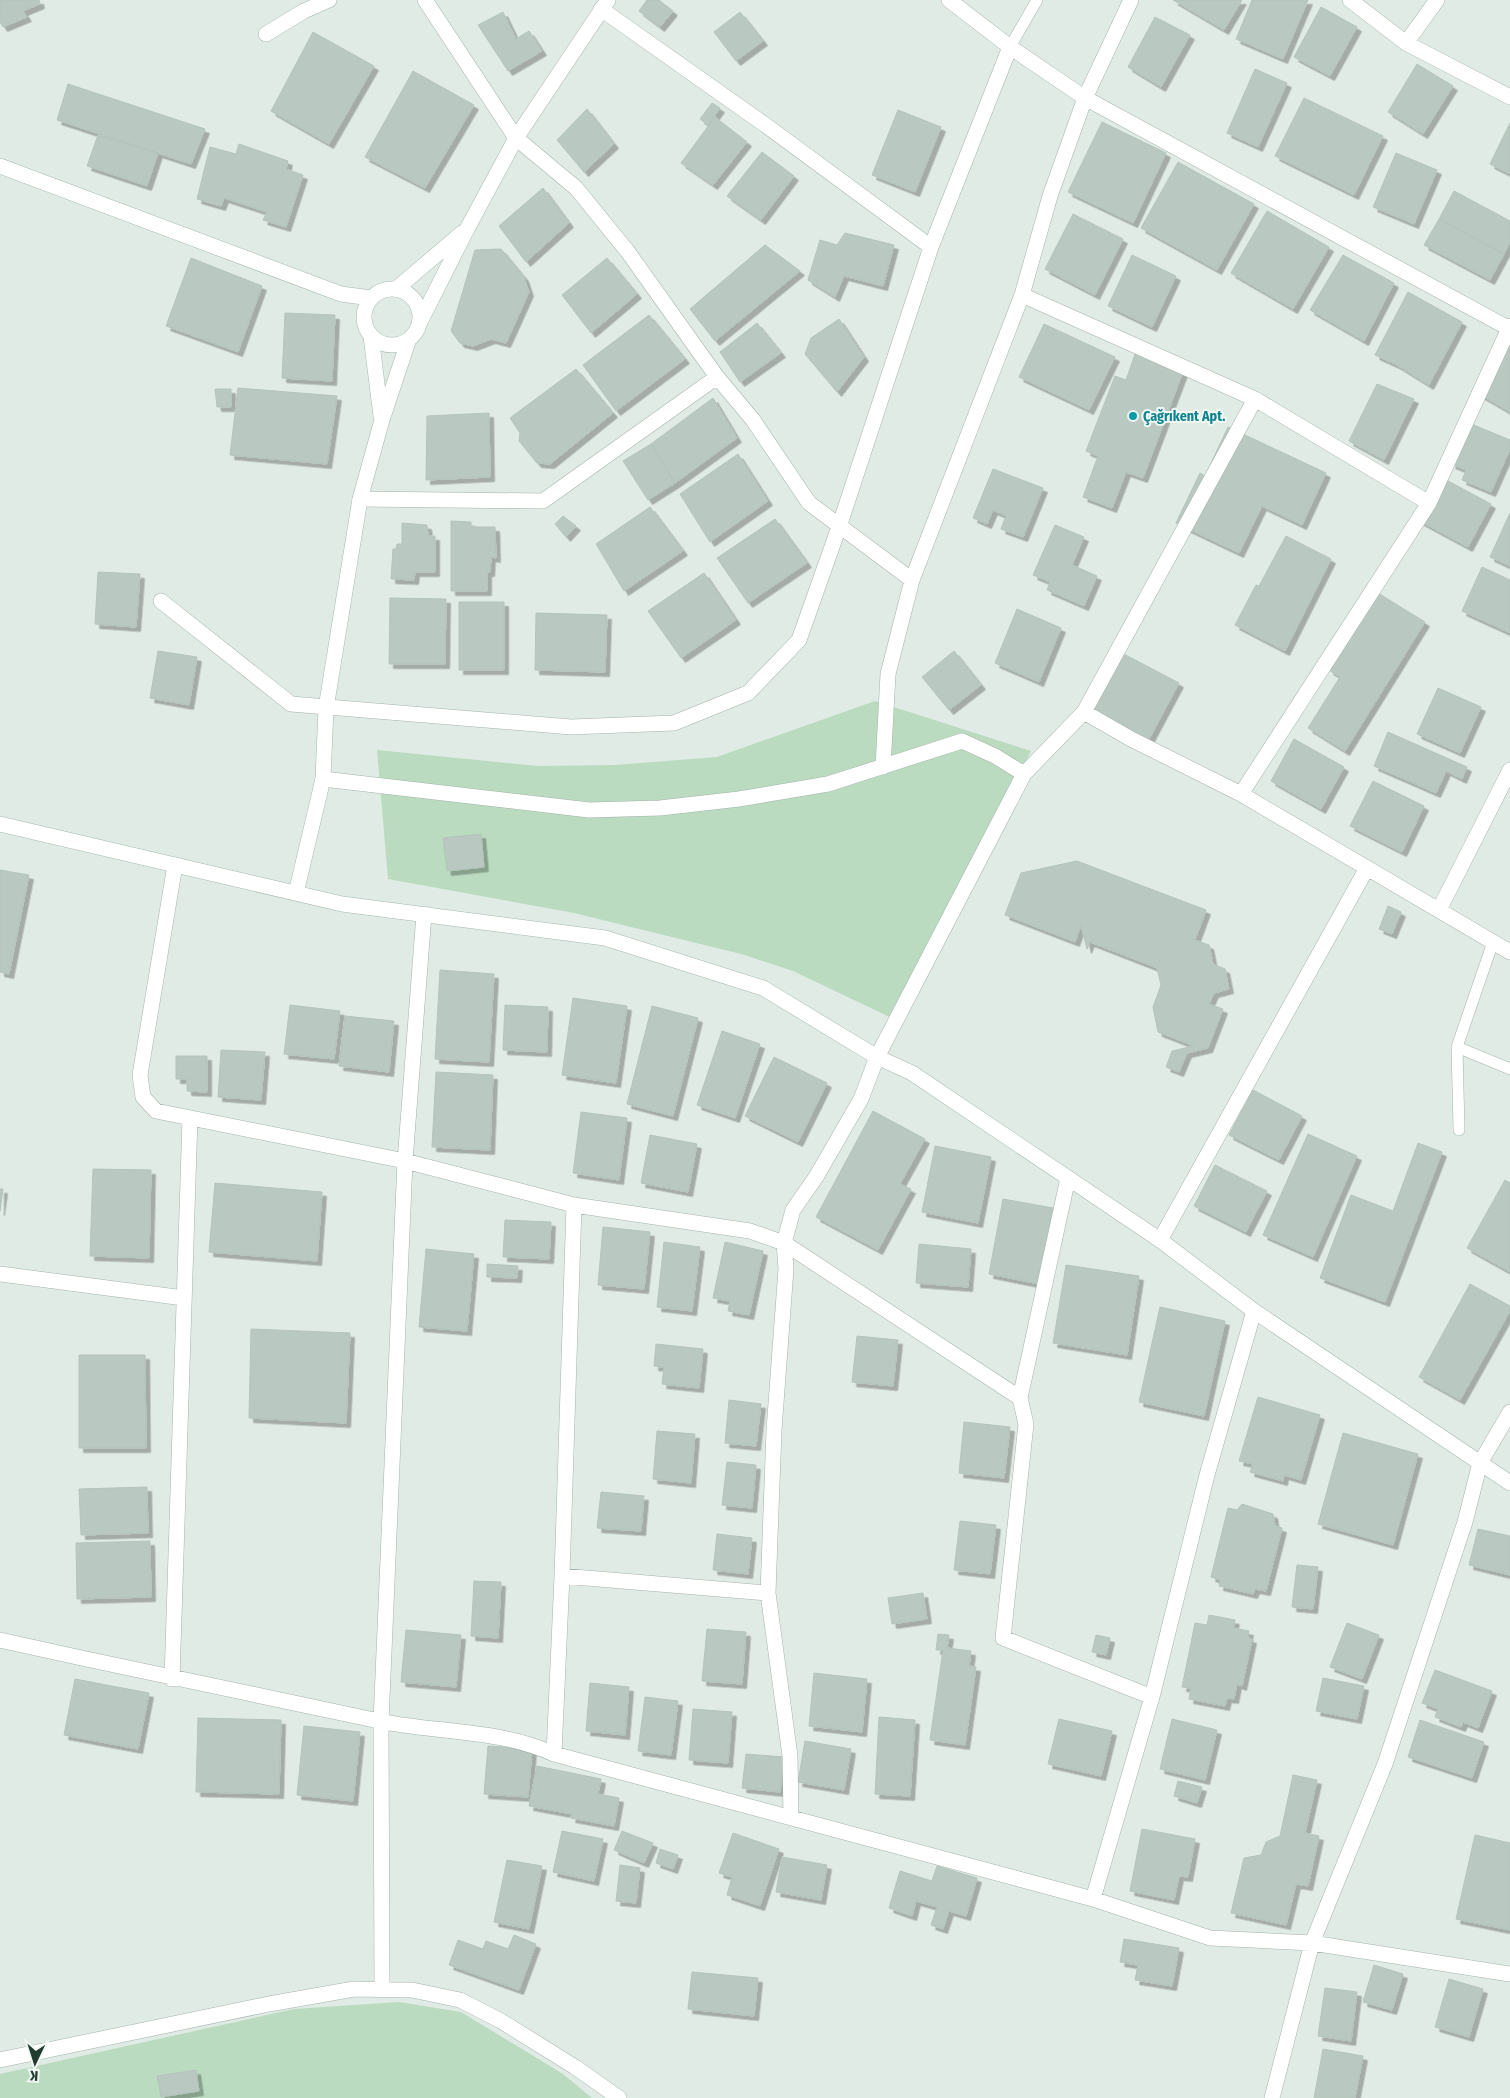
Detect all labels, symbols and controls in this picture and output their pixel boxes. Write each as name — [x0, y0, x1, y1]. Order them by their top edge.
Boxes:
place label: Çağrıkent Apt. — [1143, 408, 1225, 426]
marker: Çağrıkent Apt. — [1127, 410, 1139, 422]
north arrow — [10, 2038, 60, 2088]
text: K — [29, 2067, 39, 2084]

